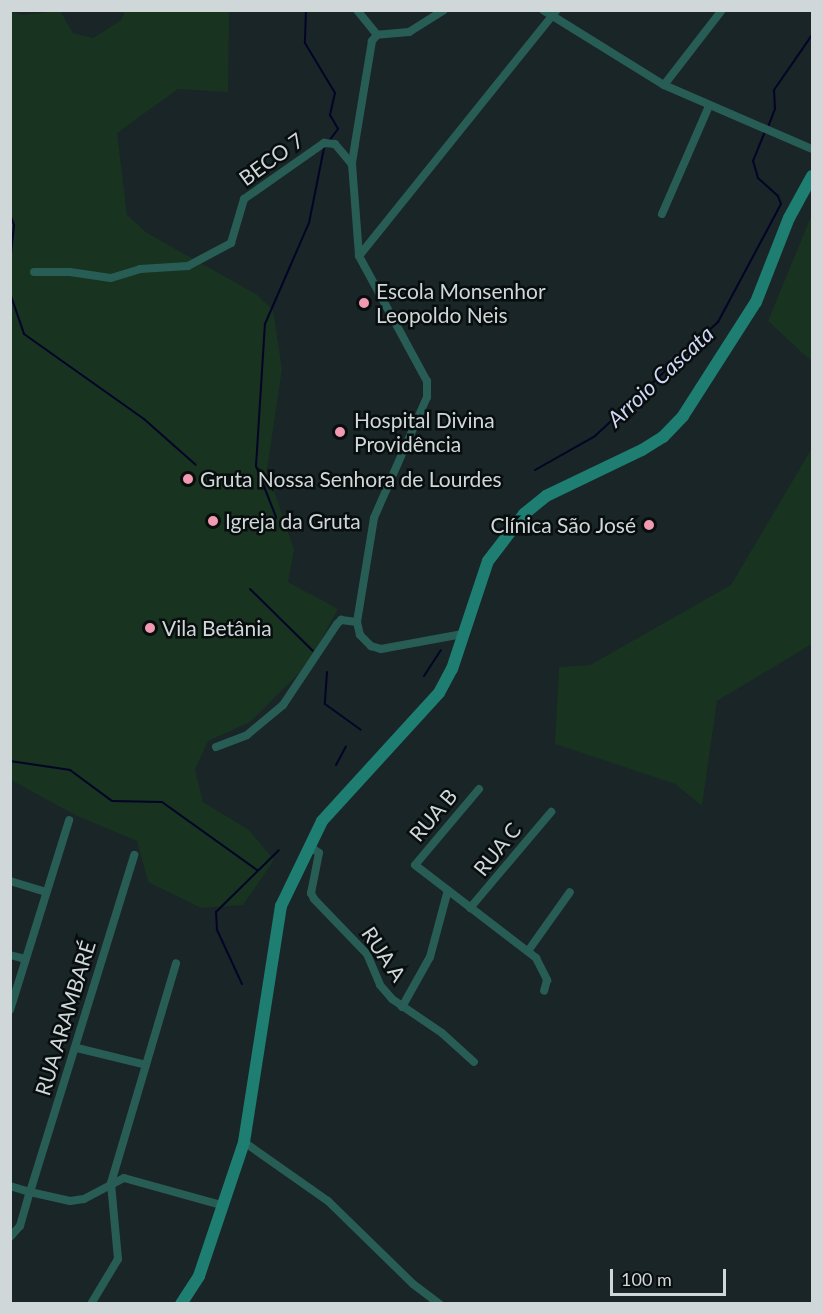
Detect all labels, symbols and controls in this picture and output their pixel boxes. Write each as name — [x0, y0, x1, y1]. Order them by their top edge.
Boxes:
street label: BECO 7 — [234, 127, 308, 191]
place label: Escola Monsenhor Leopoldo Neis — [376, 278, 546, 328]
marker: Escola Monsenhor Leopoldo Neis — [357, 296, 371, 310]
water label: Arroio Cascata — [602, 320, 718, 432]
place label: Hospital Divina Providência — [354, 407, 495, 457]
marker: Hospital Divina Providência — [331, 423, 349, 441]
place label: Gruta Nossa Senhora de Lourdes — [200, 466, 502, 492]
marker: Gruta Nossa Senhora de Lourdes — [181, 472, 195, 486]
place label: Igreja da Gruta — [225, 508, 361, 534]
place label: Clínica São José — [490, 512, 636, 538]
marker: Igreja da Gruta — [206, 514, 220, 528]
marker: Clínica São José — [640, 516, 658, 534]
place label: Vila Betânia — [162, 615, 272, 641]
marker: Vila Betânia — [143, 621, 157, 635]
street label: RUA B — [404, 783, 462, 847]
street label: RUA C — [468, 817, 526, 881]
street label: RUA A — [356, 921, 412, 987]
street label: RUA ARAMBARÉ — [29, 937, 101, 1099]
scale bar — [613, 1257, 728, 1295]
text: 100 m — [621, 1268, 672, 1290]

